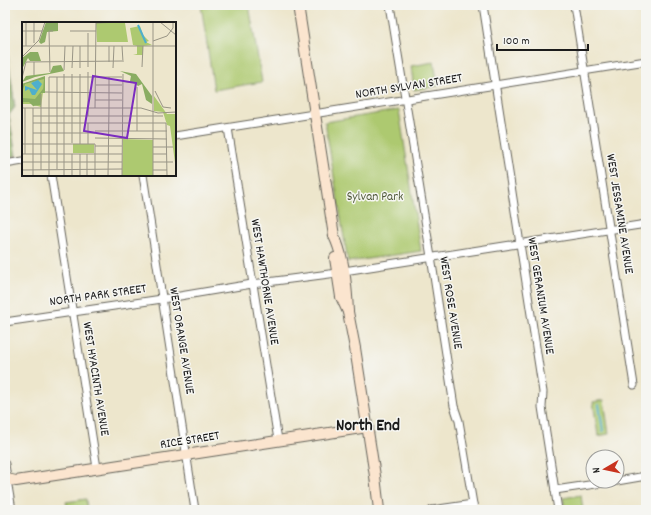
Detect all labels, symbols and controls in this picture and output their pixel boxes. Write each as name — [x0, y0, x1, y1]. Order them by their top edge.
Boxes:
inset map — [22, 22, 176, 176]
scale bar — [497, 26, 588, 52]
text: 100 m — [503, 33, 530, 50]
street label: NORTH SYLVAN STREET — [354, 69, 464, 105]
street label: WEST JESSAMINE AVENUE — [600, 153, 638, 275]
park label: Sylvan Park — [347, 188, 403, 207]
street label: WEST HAWTHORNE AVENUE — [245, 218, 283, 346]
street label: WEST GERANIUM AVENUE — [521, 236, 559, 356]
street label: WEST ROSE AVENUE — [433, 255, 467, 351]
street label: NORTH PARK STREET — [48, 280, 148, 312]
street label: WEST ORANGE AVENUE — [163, 286, 199, 396]
street label: WEST HYACINTH AVENUE — [77, 321, 113, 438]
district label: North End — [336, 415, 400, 439]
street label: RICE STREET — [159, 427, 221, 455]
north arrow — [585, 449, 625, 489]
text: N — [589, 466, 605, 474]

